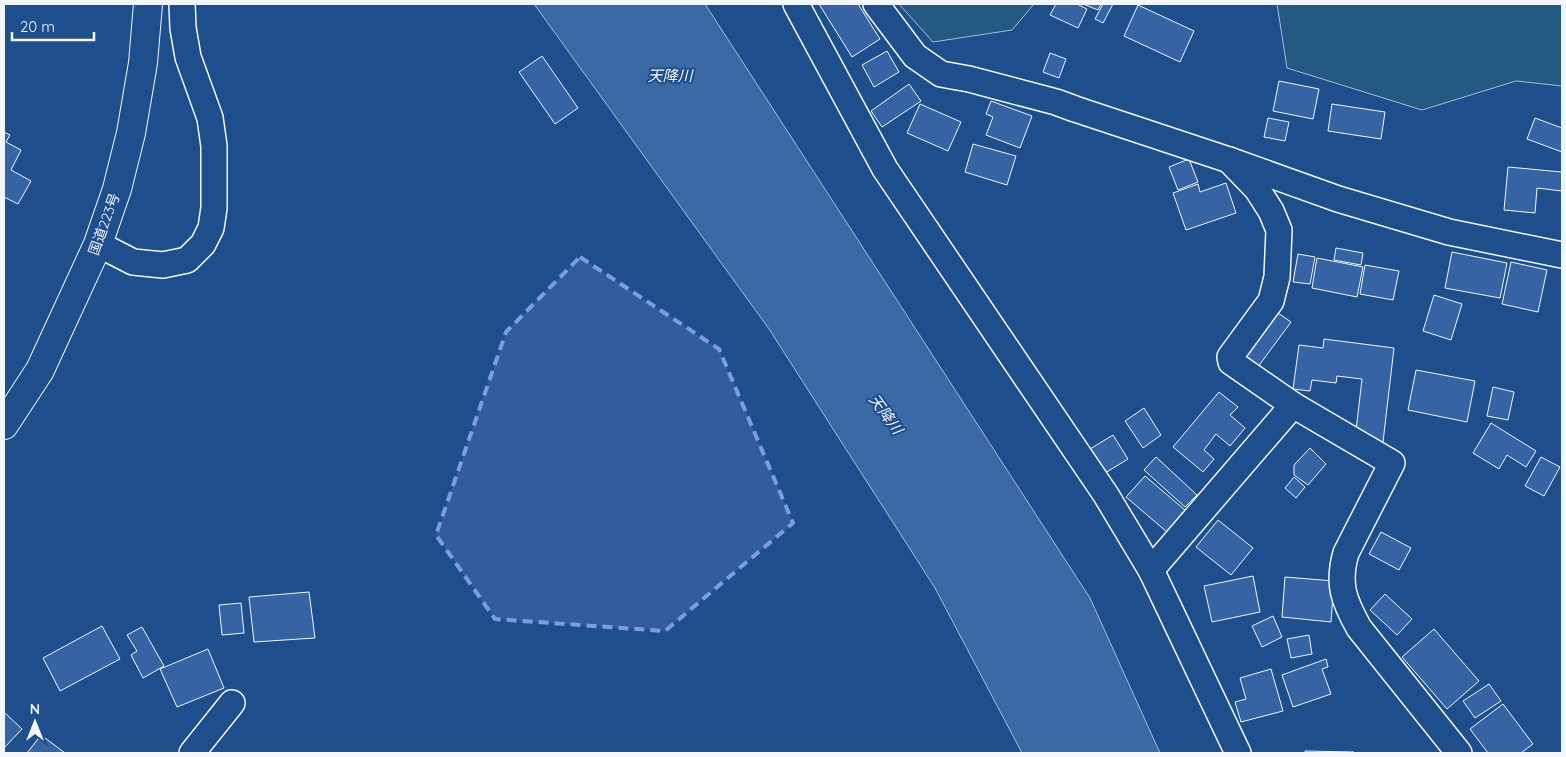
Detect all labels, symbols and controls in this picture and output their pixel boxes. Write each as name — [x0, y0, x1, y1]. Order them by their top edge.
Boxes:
scale bar — [12, 10, 95, 42]
text: 20 m — [20, 17, 55, 36]
water label: 天降川 — [647, 66, 694, 85]
street label: 国道223号 — [84, 190, 124, 258]
water label: 天降川 — [865, 390, 908, 439]
north arrow — [10, 697, 60, 747]
text: N — [30, 700, 40, 718]

